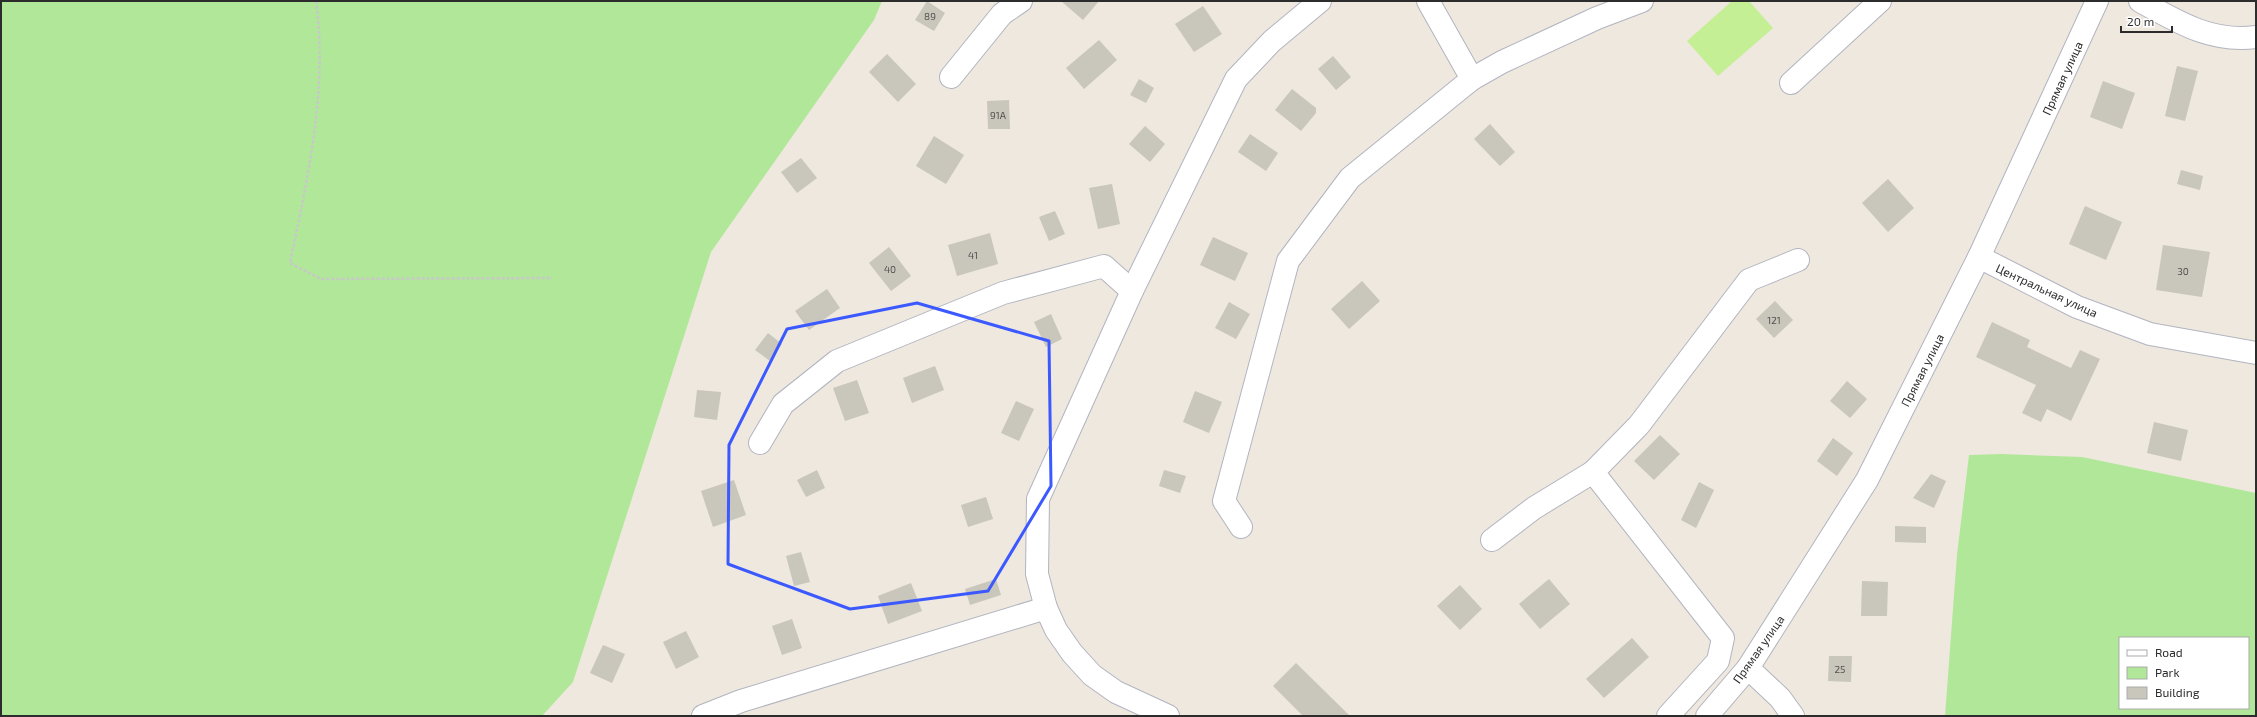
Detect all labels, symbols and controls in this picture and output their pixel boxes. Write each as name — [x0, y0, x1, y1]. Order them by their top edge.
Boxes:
scale bar — [2121, 8, 2172, 34]
house number: 89 — [924, 10, 936, 22]
text: 20 m — [2127, 14, 2154, 28]
street label: Прямая улица — [2039, 39, 2086, 118]
house number: 91А — [990, 109, 1007, 121]
house number: 41 — [968, 249, 978, 261]
street label: Центральная улица — [1994, 260, 2100, 321]
house number: 40 — [884, 263, 896, 275]
house number: 30 — [2177, 265, 2189, 277]
house number: 121 — [1767, 314, 1781, 326]
street label: Прямая улица — [1898, 331, 1947, 409]
street label: Прямая улица — [1729, 612, 1787, 686]
legend — [2119, 637, 2249, 709]
text: Road — [2155, 645, 2183, 659]
house number: 25 — [1835, 663, 1845, 675]
text: Park — [2155, 665, 2180, 679]
text: Building — [2155, 685, 2200, 699]

